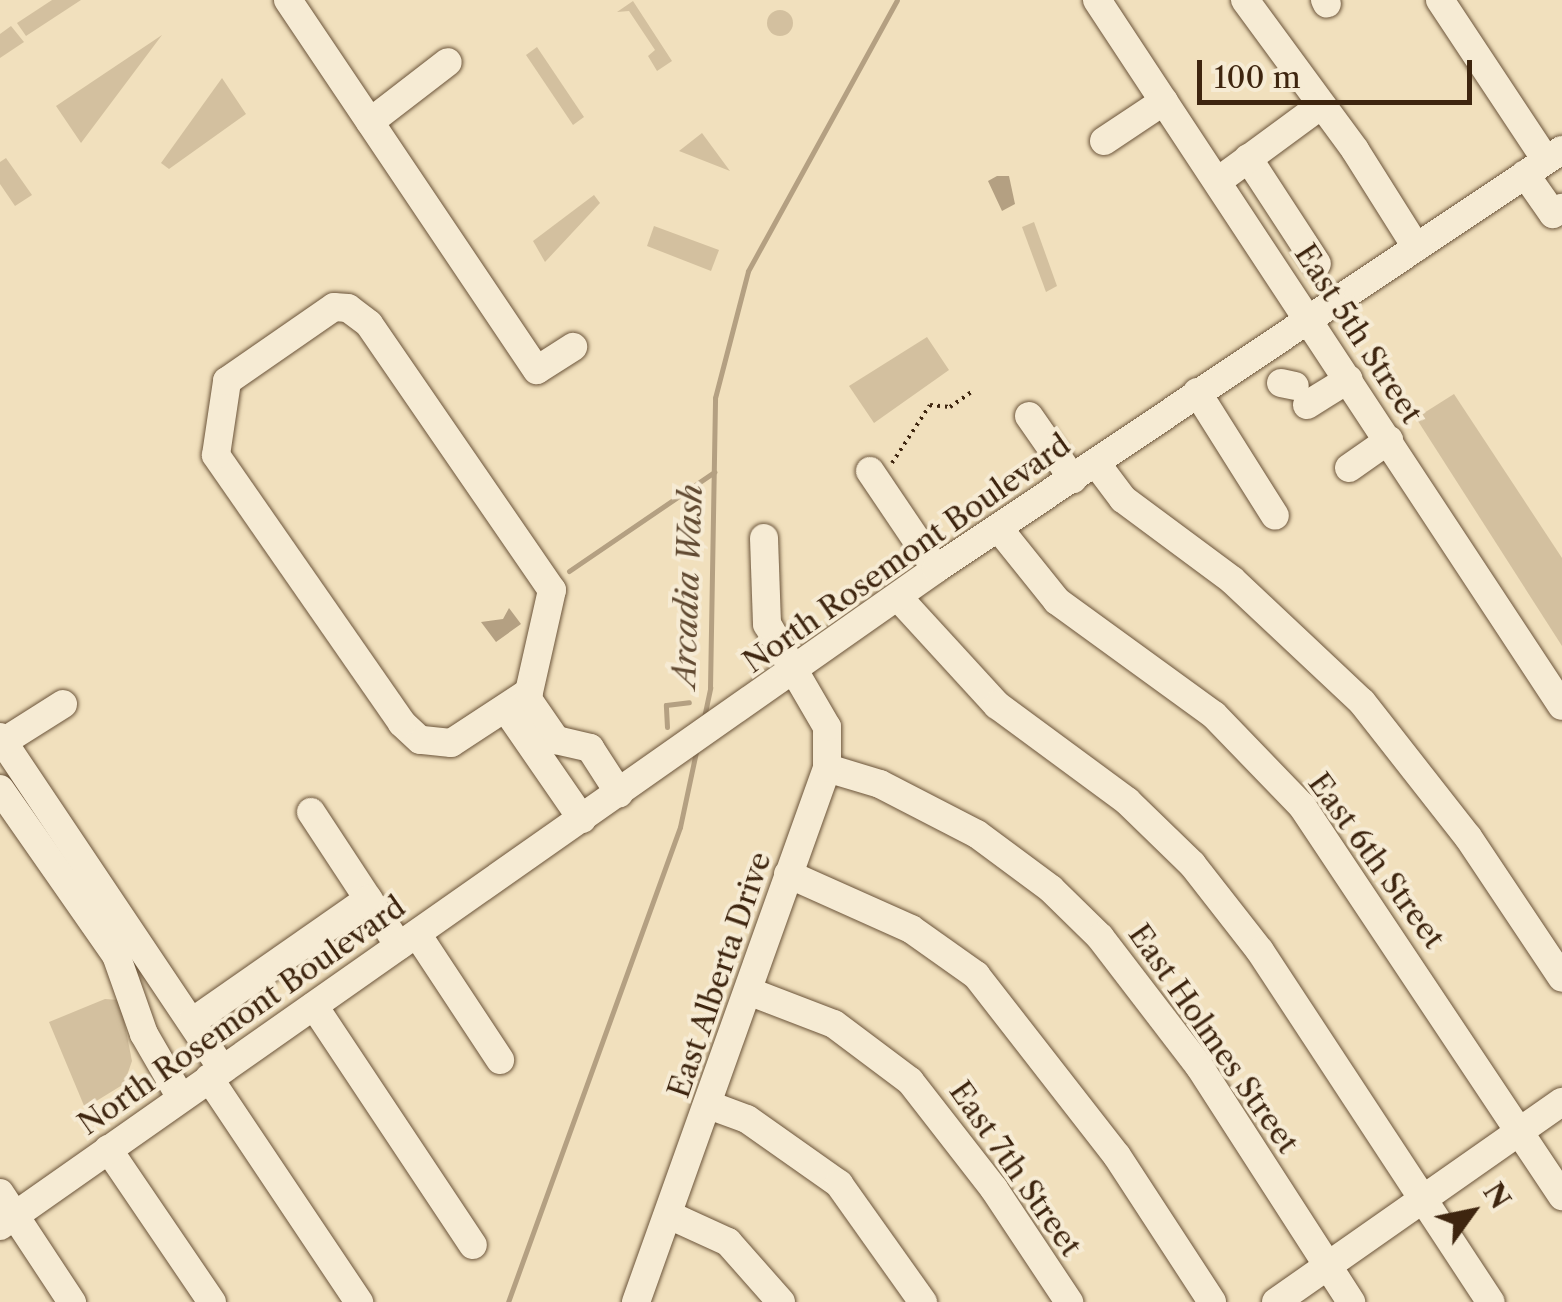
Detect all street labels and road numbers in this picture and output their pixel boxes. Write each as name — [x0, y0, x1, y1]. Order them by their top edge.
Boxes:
street label: East 5th Street — [1287, 238, 1429, 430]
street label: North Rosemont Boulevard — [737, 427, 1077, 681]
street label: East 6th Street — [1300, 766, 1452, 956]
street label: East Alberta Drive — [661, 847, 779, 1103]
street label: North Rosemont Boulevard — [72, 889, 412, 1143]
street label: East Holmes Street — [1121, 918, 1305, 1160]
street label: East 7th Street — [941, 1075, 1089, 1263]

